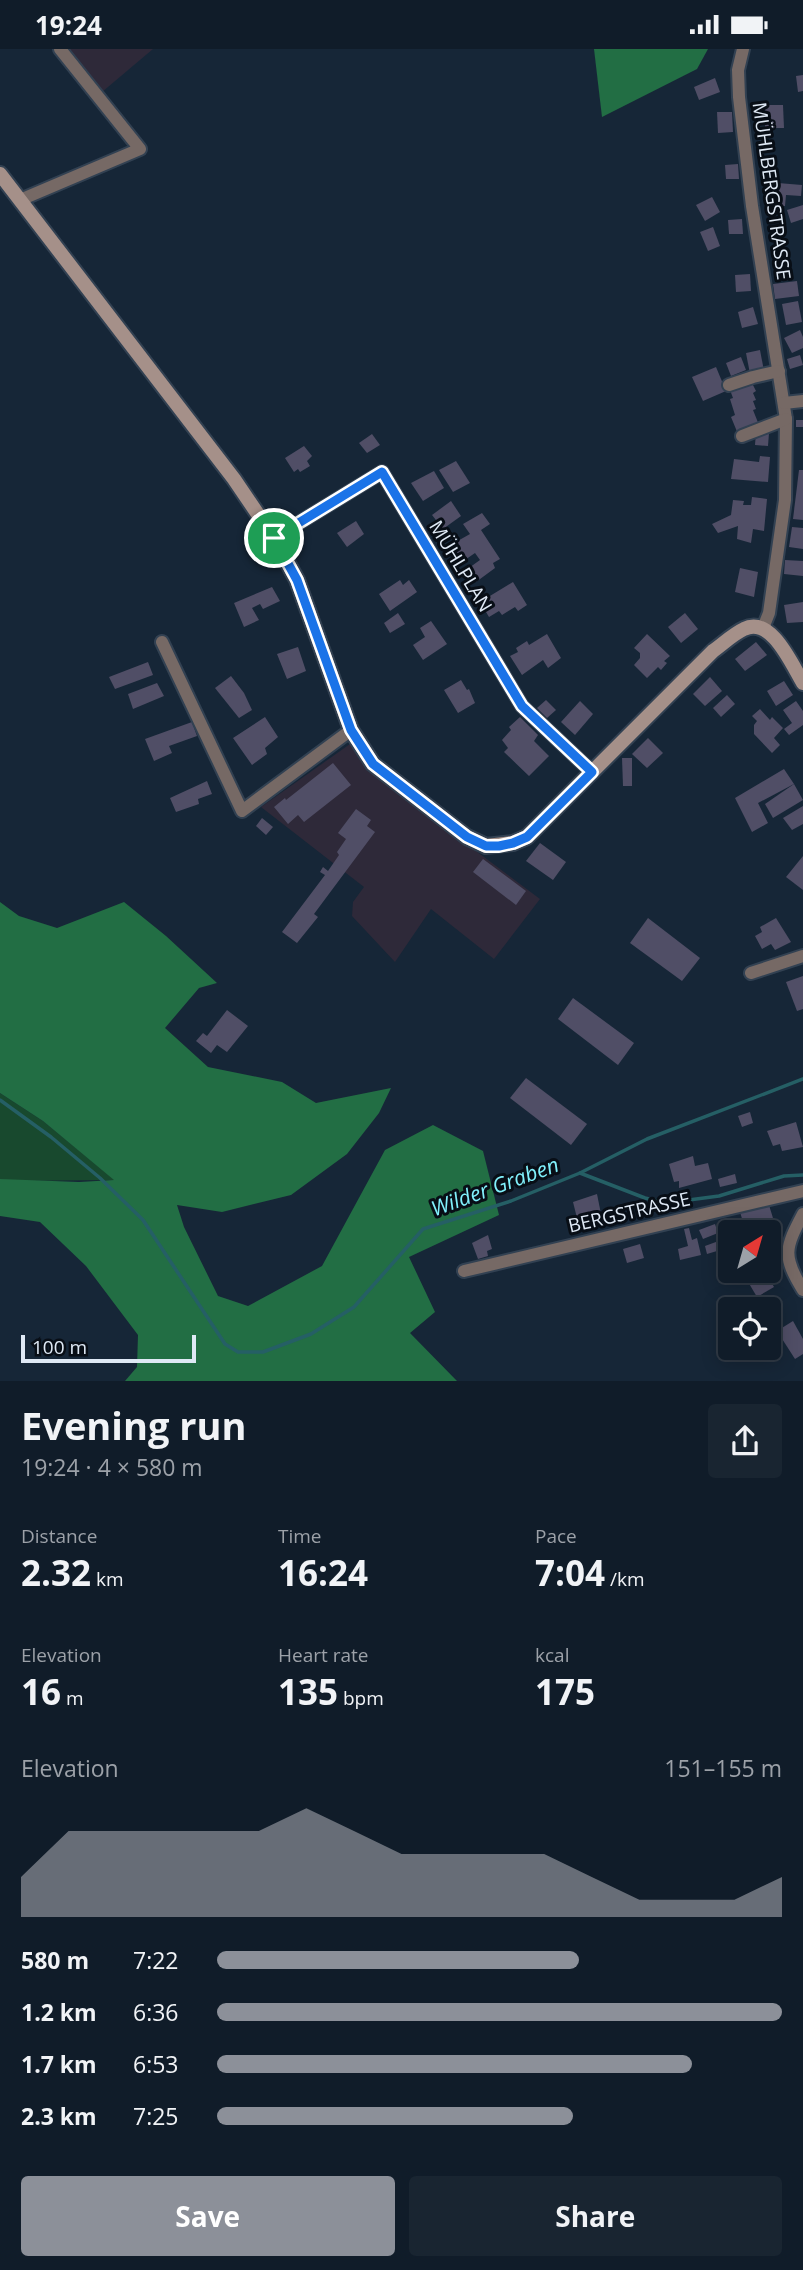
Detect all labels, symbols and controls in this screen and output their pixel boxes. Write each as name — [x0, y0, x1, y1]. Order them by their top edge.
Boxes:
text: 19:24 — [35, 7, 102, 43]
street label: MÜHLBERGSTRASSE — [747, 100, 797, 282]
pin — [244, 508, 304, 568]
street label: MÜHLPLAN — [423, 515, 499, 617]
icon: arrive — [255, 519, 293, 557]
water label: Wilder Graben — [427, 1150, 562, 1222]
street label: BERGSTRASSE — [565, 1185, 693, 1239]
north arrow — [718, 1220, 780, 1283]
map controls — [718, 1220, 781, 1360]
button: locate — [718, 1297, 781, 1360]
scale bar — [21, 1332, 196, 1364]
text: 100 m — [32, 1334, 87, 1360]
text: Evening run — [21, 1399, 246, 1451]
button: share — [708, 1404, 782, 1478]
text: 19:24 · 4 × 580 m — [21, 1451, 203, 1483]
text: Distance — [21, 1523, 97, 1549]
text: Time — [278, 1523, 322, 1549]
text: Pace — [535, 1523, 577, 1549]
text: 2.32 — [21, 1549, 91, 1596]
text: 16:24 — [278, 1549, 368, 1596]
text: 7:04 — [535, 1549, 605, 1596]
text: km — [91, 1566, 124, 1592]
text: /km — [605, 1566, 645, 1592]
text: Elevation — [21, 1642, 102, 1668]
text: Heart rate — [278, 1642, 368, 1668]
text: kcal — [535, 1642, 569, 1668]
text: 16 — [21, 1668, 61, 1715]
text: 135 — [278, 1668, 338, 1715]
text: 175 — [535, 1668, 595, 1715]
text: m — [61, 1685, 84, 1711]
text: bpm — [338, 1685, 384, 1711]
text: Elevation — [21, 1752, 119, 1784]
text: 151–155 m — [664, 1752, 782, 1784]
text: 580 m — [21, 1944, 89, 1976]
text: 7:22 — [133, 1944, 179, 1976]
text: 1.2 km — [21, 1996, 97, 2028]
text: 6:36 — [133, 1996, 179, 2028]
text: 1.7 km — [21, 2048, 97, 2080]
text: 6:53 — [133, 2048, 179, 2080]
text: 2.3 km — [21, 2100, 97, 2132]
text: 7:25 — [133, 2100, 179, 2132]
button: Save — [21, 2176, 395, 2256]
button: Share — [409, 2176, 782, 2256]

